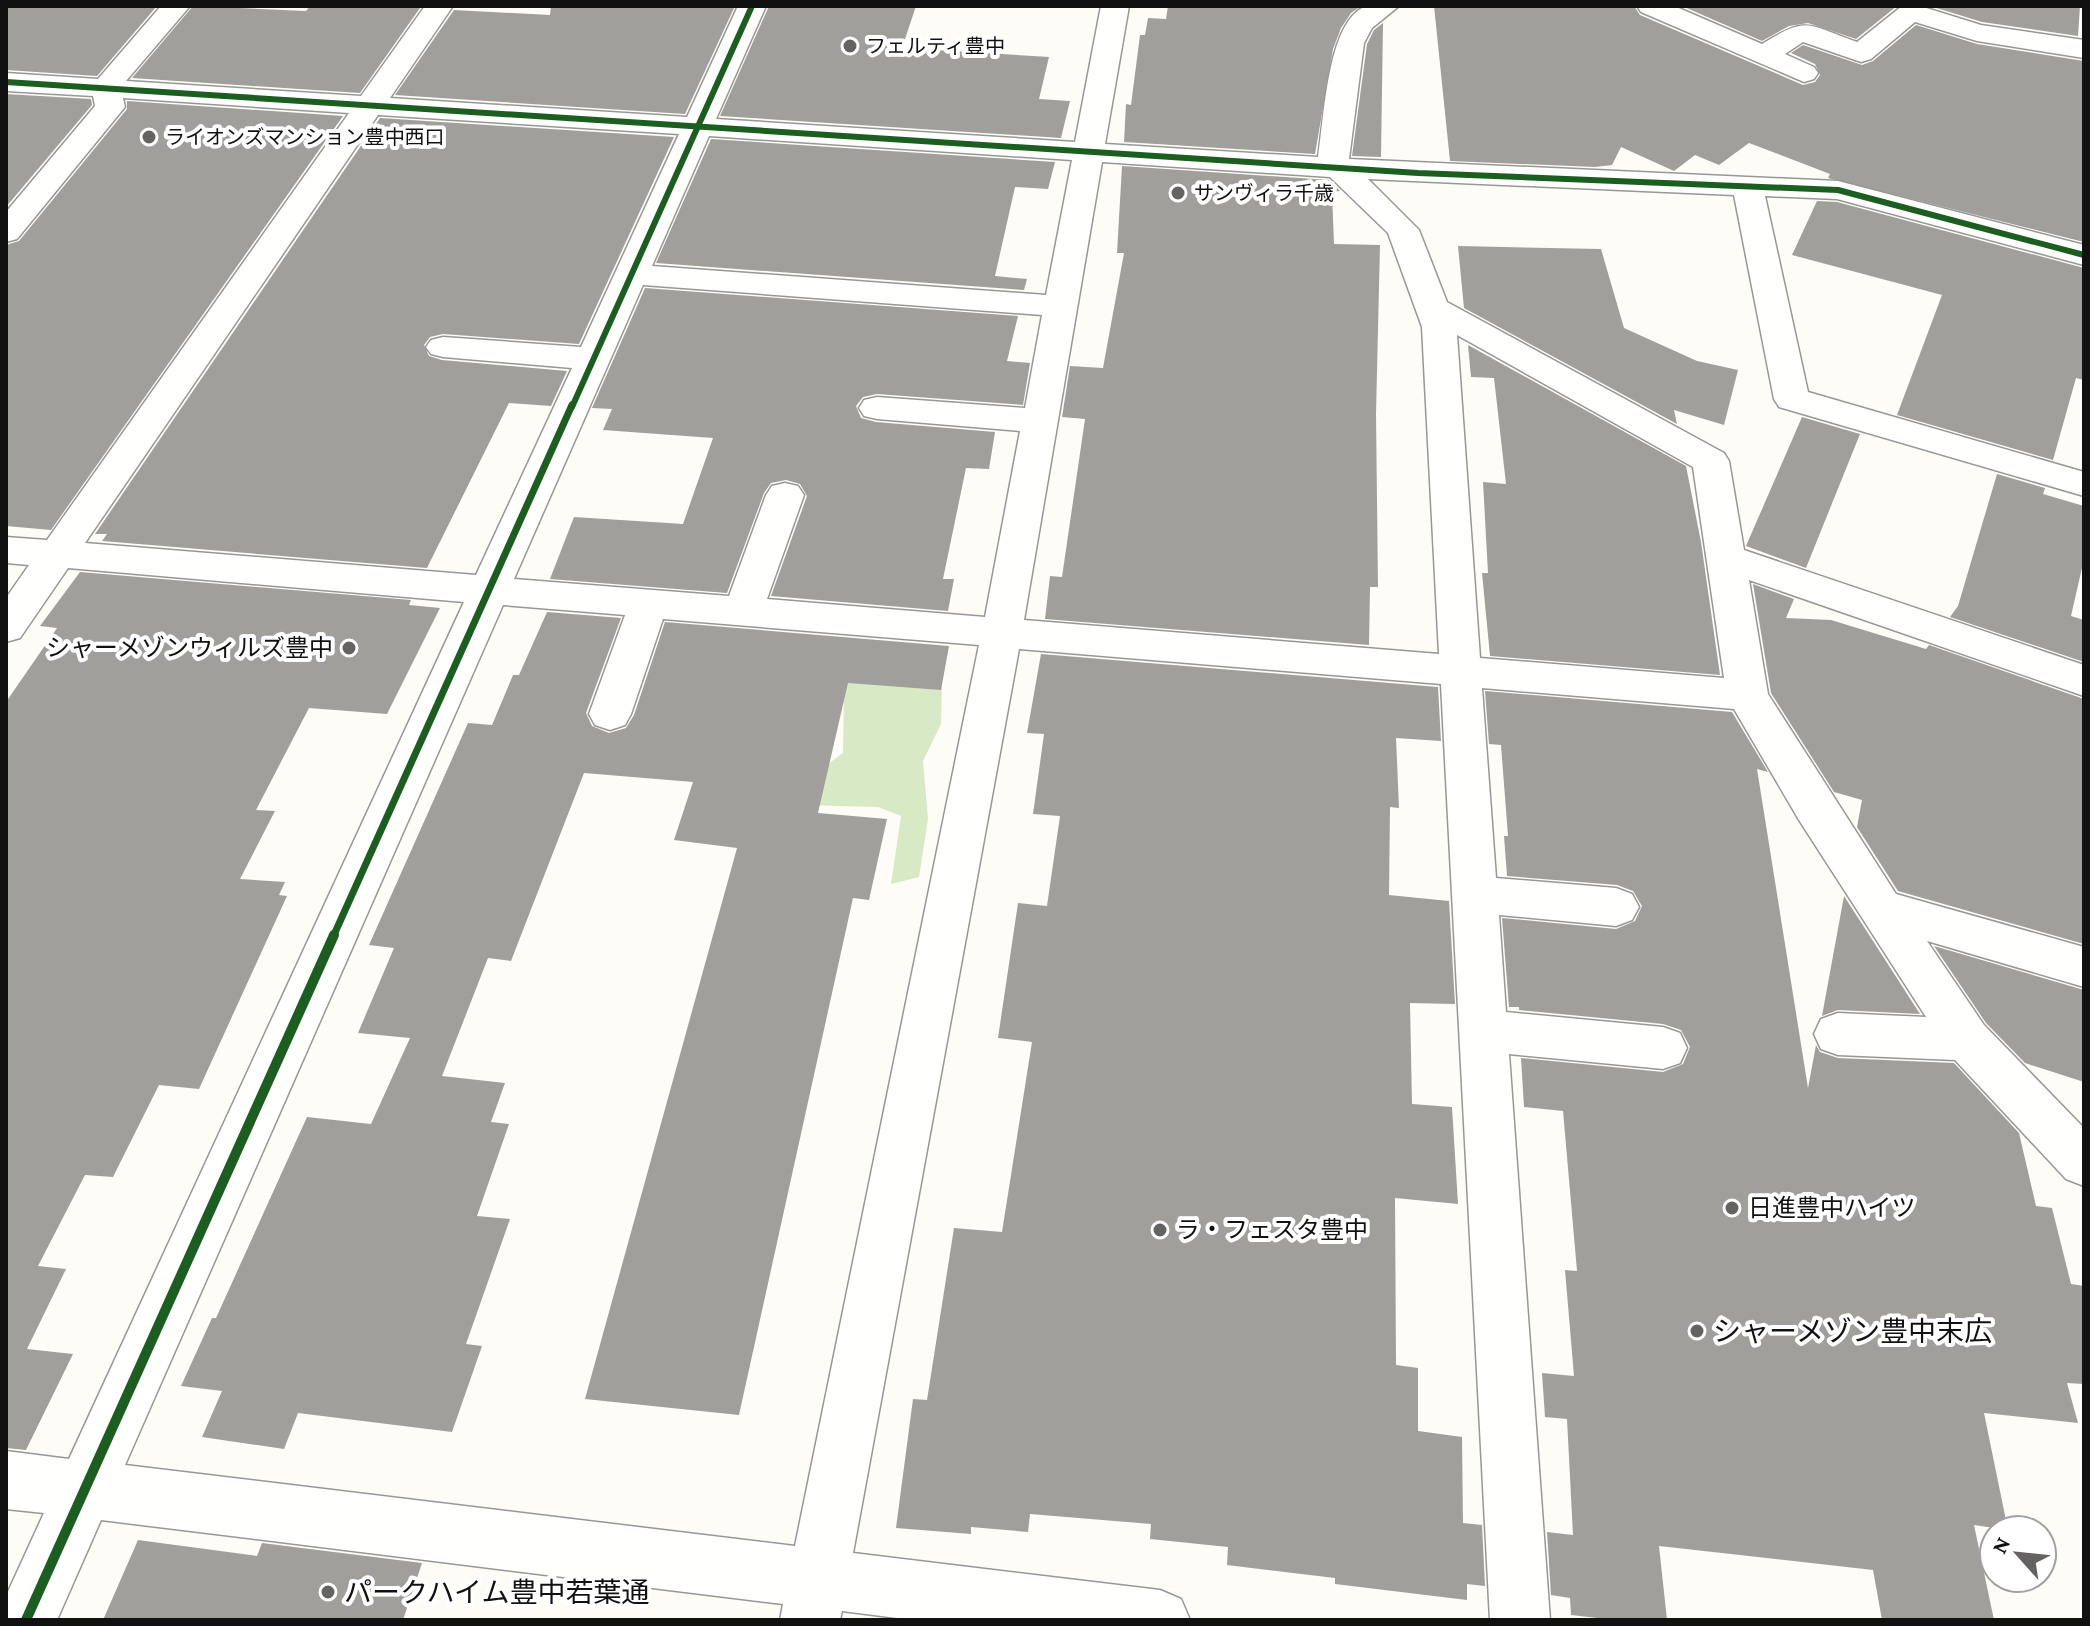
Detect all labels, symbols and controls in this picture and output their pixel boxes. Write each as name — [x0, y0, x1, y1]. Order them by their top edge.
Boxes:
place label: フェルティ豊中 — [866, 35, 1005, 57]
marker: フェルティ豊中 — [841, 37, 859, 55]
place label: ライオンズマンション豊中西口 — [165, 126, 445, 148]
marker: ライオンズマンション豊中西口 — [140, 128, 158, 146]
place label: サンヴィラ千歳 — [1194, 182, 1334, 204]
marker: サンヴィラ千歳 — [1169, 184, 1187, 202]
place label: シャーメゾンウィルズ豊中 — [46, 634, 333, 661]
marker: シャーメゾンウィルズ豊中 — [340, 639, 358, 657]
place label: 日進豊中ハイツ — [1748, 1194, 1916, 1221]
marker: 日進豊中ハイツ — [1723, 1199, 1741, 1217]
place label: ラ・フェスタ豊中 — [1176, 1216, 1368, 1243]
marker: ラ・フェスタ豊中 — [1151, 1221, 1169, 1239]
place label: シャーメゾン豊中末広 — [1713, 1316, 1992, 1347]
marker: シャーメゾン豊中末広 — [1688, 1322, 1706, 1340]
north arrow — [1978, 1514, 2058, 1594]
text: N — [1986, 1533, 2015, 1558]
place label: パークハイム豊中若葉通 — [344, 1577, 649, 1608]
marker: パークハイム豊中若葉通 — [319, 1583, 337, 1601]

